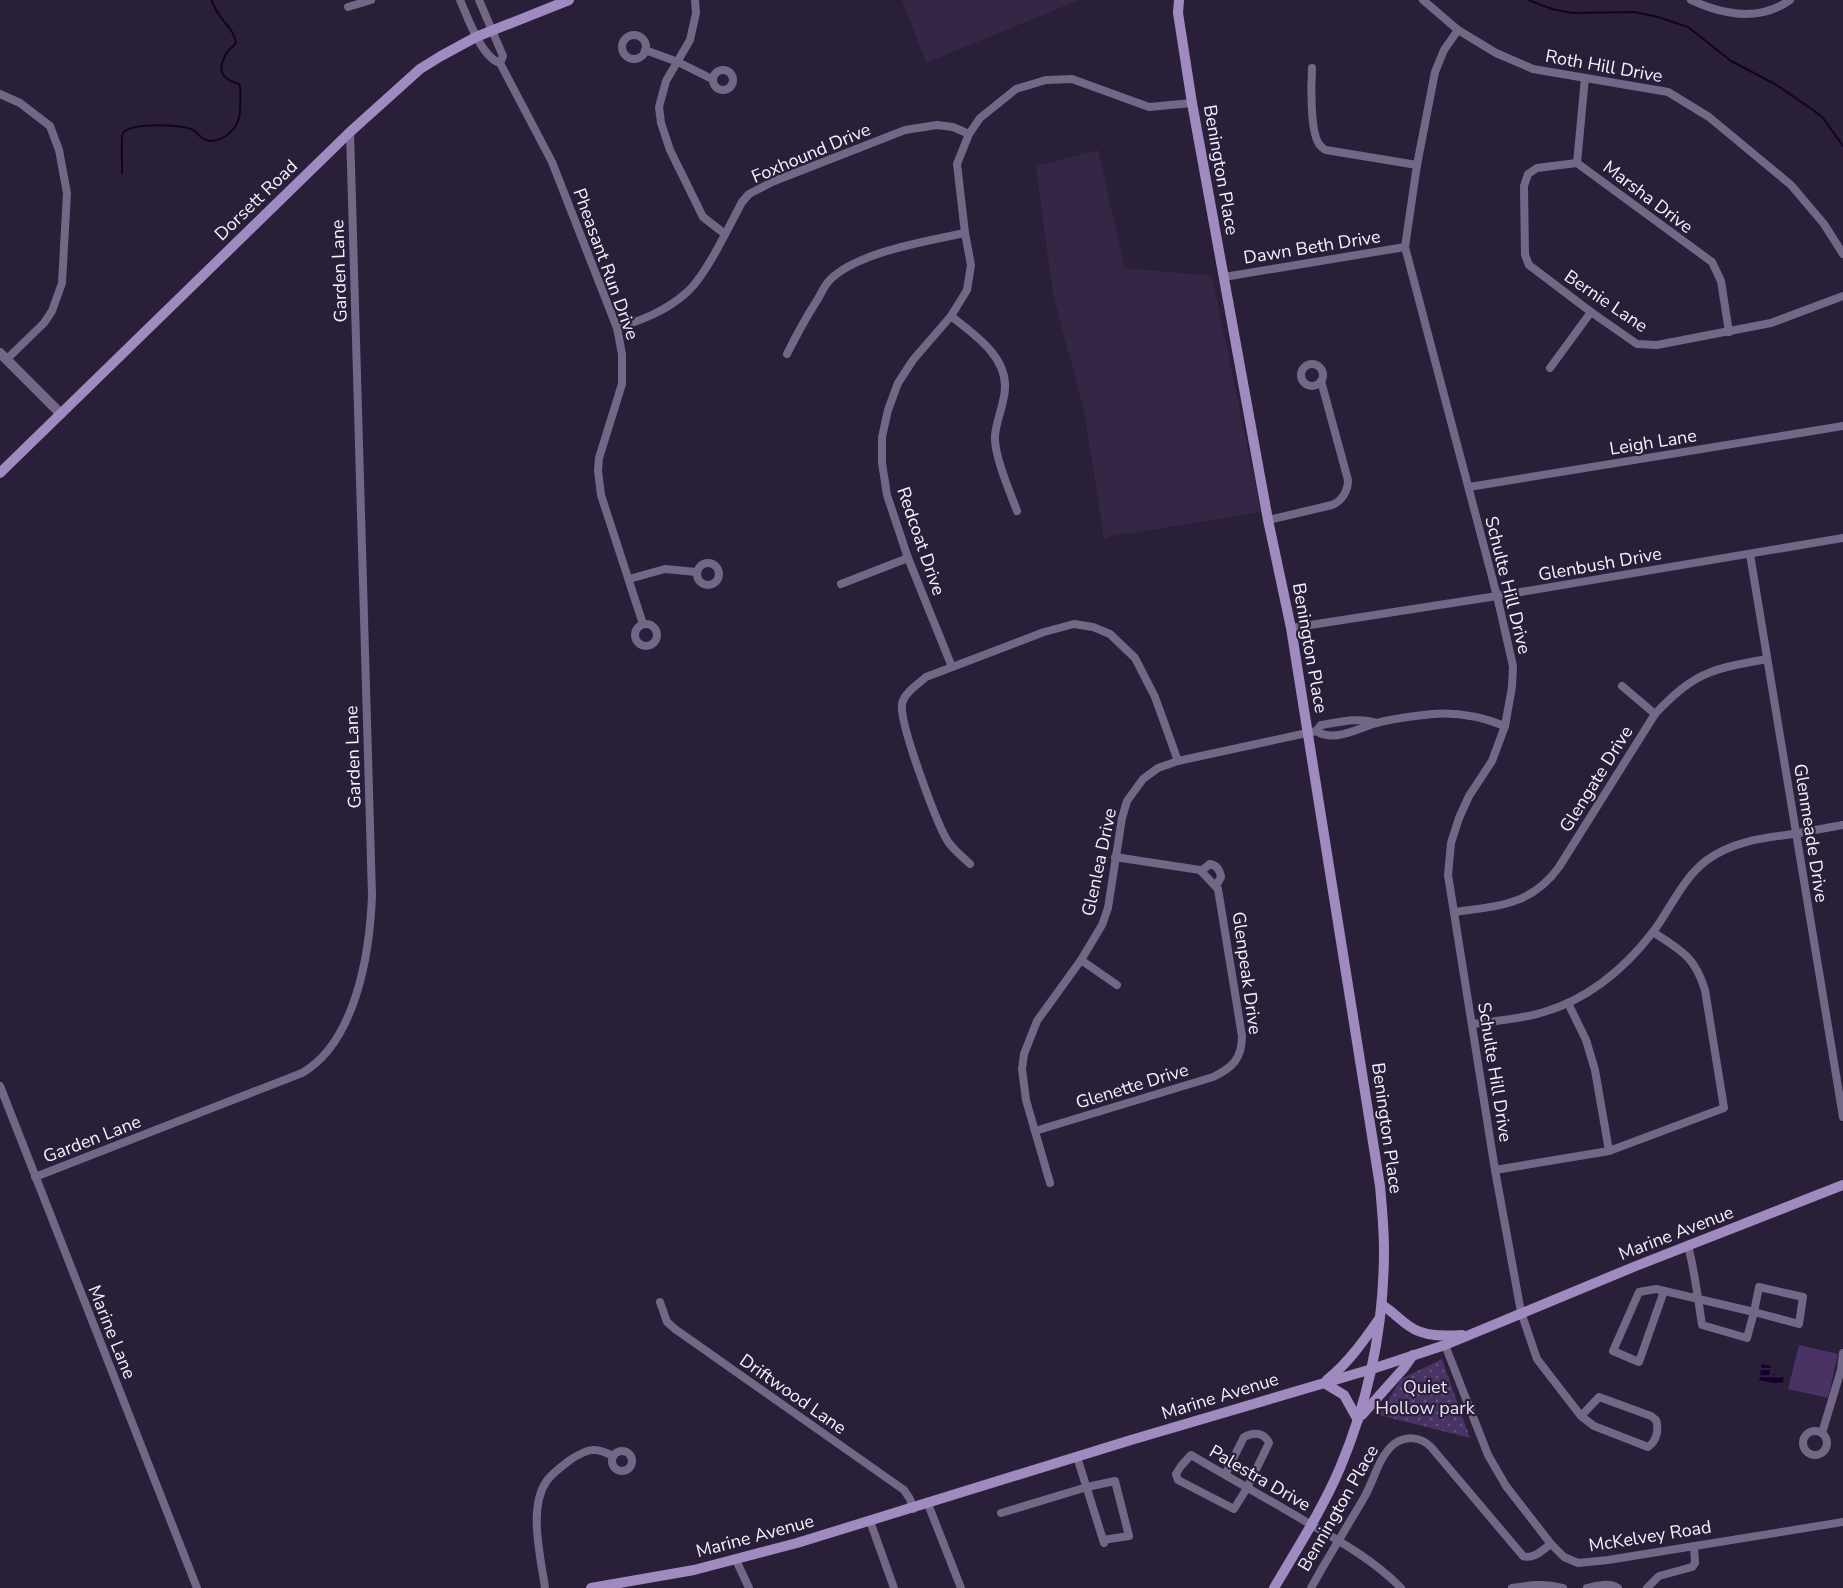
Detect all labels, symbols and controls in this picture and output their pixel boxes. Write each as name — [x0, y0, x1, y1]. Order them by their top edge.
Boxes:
street label: Roth Hill Drive — [1543, 44, 1665, 88]
street label: Benington Place — [1198, 103, 1244, 237]
street label: Foxhound Drive — [748, 117, 874, 189]
street label: Dorsett Road — [209, 154, 303, 246]
street label: Marsha Drive — [1598, 155, 1698, 239]
street label: Pheasant Run Drive — [567, 185, 645, 343]
street label: Garden Lane — [325, 219, 353, 323]
street label: Dawn Beth Drive — [1242, 224, 1382, 270]
street label: Bernie Lane — [1560, 264, 1652, 338]
street label: Leigh Lane — [1608, 423, 1698, 461]
street label: Redcoat Drive — [891, 484, 951, 598]
street label: Schulte Hill Drive — [1479, 514, 1537, 656]
street label: Glenbush Drive — [1536, 541, 1664, 587]
street label: Benington Place — [1287, 581, 1333, 715]
street label: Garden Lane — [339, 705, 367, 809]
street label: Glengate Drive — [1554, 721, 1638, 837]
street label: Glenmeade Drive — [1788, 762, 1834, 904]
street label: Glenlea Drive — [1076, 806, 1122, 918]
street label: Glenpeak Drive — [1226, 910, 1268, 1036]
street label: Schulte Hill Drive — [1472, 1000, 1518, 1144]
street label: Glenette Drive — [1073, 1057, 1191, 1115]
street label: Benington Place — [1366, 1061, 1408, 1195]
street label: Garden Lane — [40, 1109, 144, 1169]
street label: Marine Avenue — [1615, 1200, 1737, 1266]
street label: Marine Lane — [82, 1282, 142, 1382]
street label: Driftwood Lane — [735, 1348, 851, 1440]
street label: Marine Avenue — [1159, 1367, 1281, 1425]
park label: Quiet Hollow park — [1375, 1375, 1476, 1420]
street label: Palestra Drive — [1205, 1439, 1315, 1517]
street label: Bennington Place — [1292, 1440, 1384, 1576]
street label: Marine Avenue — [693, 1509, 817, 1563]
street label: McKelvey Road — [1587, 1514, 1713, 1558]

